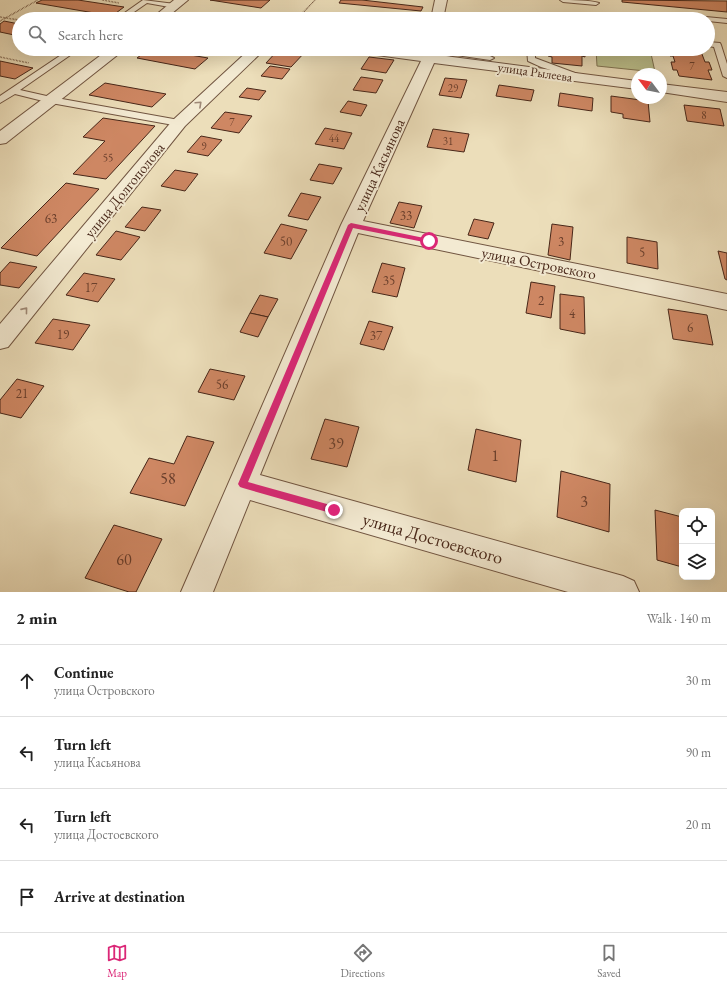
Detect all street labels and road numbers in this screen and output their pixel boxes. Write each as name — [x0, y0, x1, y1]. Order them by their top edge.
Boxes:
street label: улица Рылеева — [497, 58, 574, 86]
street label: улица Касьянова — [349, 116, 409, 214]
street label: улица Долгополова — [80, 138, 168, 242]
street label: улица Островского — [480, 243, 598, 283]
street label: улица Достоевского — [360, 507, 506, 569]

